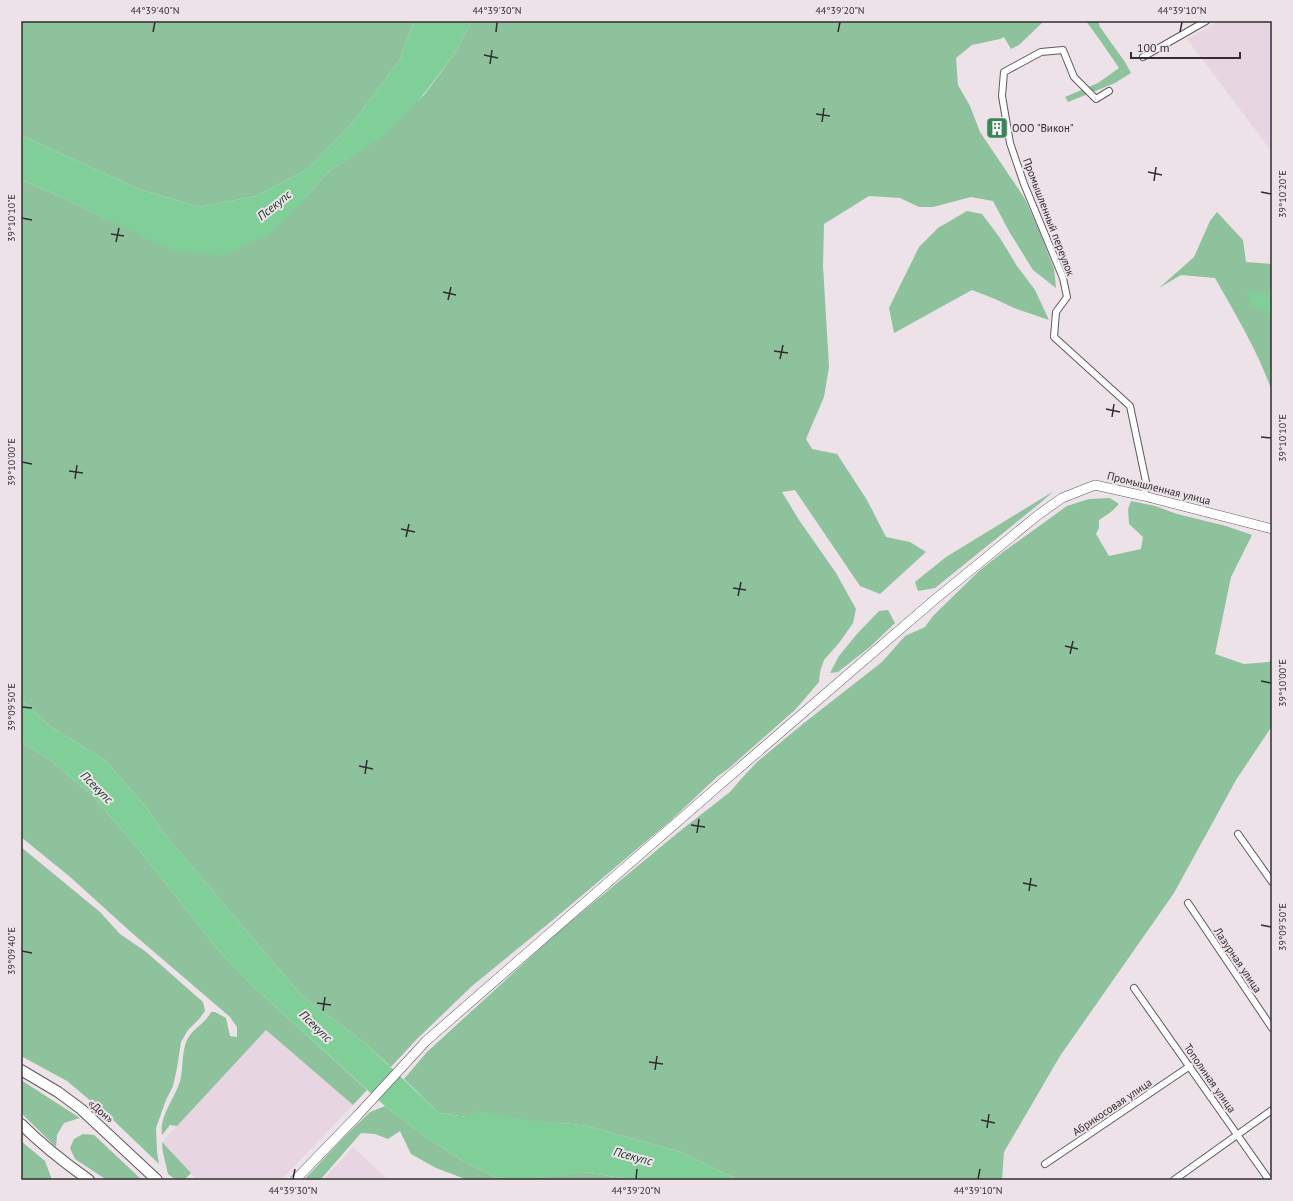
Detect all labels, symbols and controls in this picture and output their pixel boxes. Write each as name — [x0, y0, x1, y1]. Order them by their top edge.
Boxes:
text: 44°39'40"N — [130, 4, 180, 17]
text: 44°39'30"N — [472, 4, 522, 17]
text: 44°39'20"N — [815, 4, 865, 17]
text: 44°39'10"N — [1157, 4, 1207, 17]
scale bar — [1131, 34, 1240, 60]
text: 100 m — [1137, 40, 1170, 55]
building icon: ООО "Викон" — [984, 115, 1010, 141]
place label: ООО "Викон" — [1012, 121, 1074, 135]
street label: Промышленный переулок — [1020, 156, 1078, 279]
text: 39°10'20"E — [1276, 170, 1289, 218]
water label: Псекупс — [254, 186, 295, 223]
text: 39°10'10"E — [5, 194, 18, 242]
text: 39°10'10"E — [1276, 414, 1289, 462]
text: 39°10'00"E — [5, 438, 18, 486]
street label: Промышленная улица — [1106, 468, 1212, 508]
text: 39°10'00"E — [1276, 659, 1289, 707]
text: 39°09'50"E — [5, 683, 18, 731]
water label: Псекупс — [78, 768, 117, 807]
text: 39°09'50"E — [1276, 903, 1289, 951]
street label: Лазурная улица — [1210, 924, 1265, 995]
text: 39°09'40"E — [5, 927, 18, 975]
water label: Псекупс — [297, 1007, 336, 1046]
street label: Тополиная улица — [1181, 1041, 1239, 1115]
street label: Абрикосовая улица — [1070, 1075, 1154, 1139]
street label: «Дон» — [85, 1096, 117, 1126]
water label: Псекупс — [612, 1144, 655, 1169]
text: 44°39'30"N — [268, 1184, 318, 1197]
text: 44°39'20"N — [611, 1184, 661, 1197]
text: 44°39'10"N — [953, 1184, 1003, 1197]

